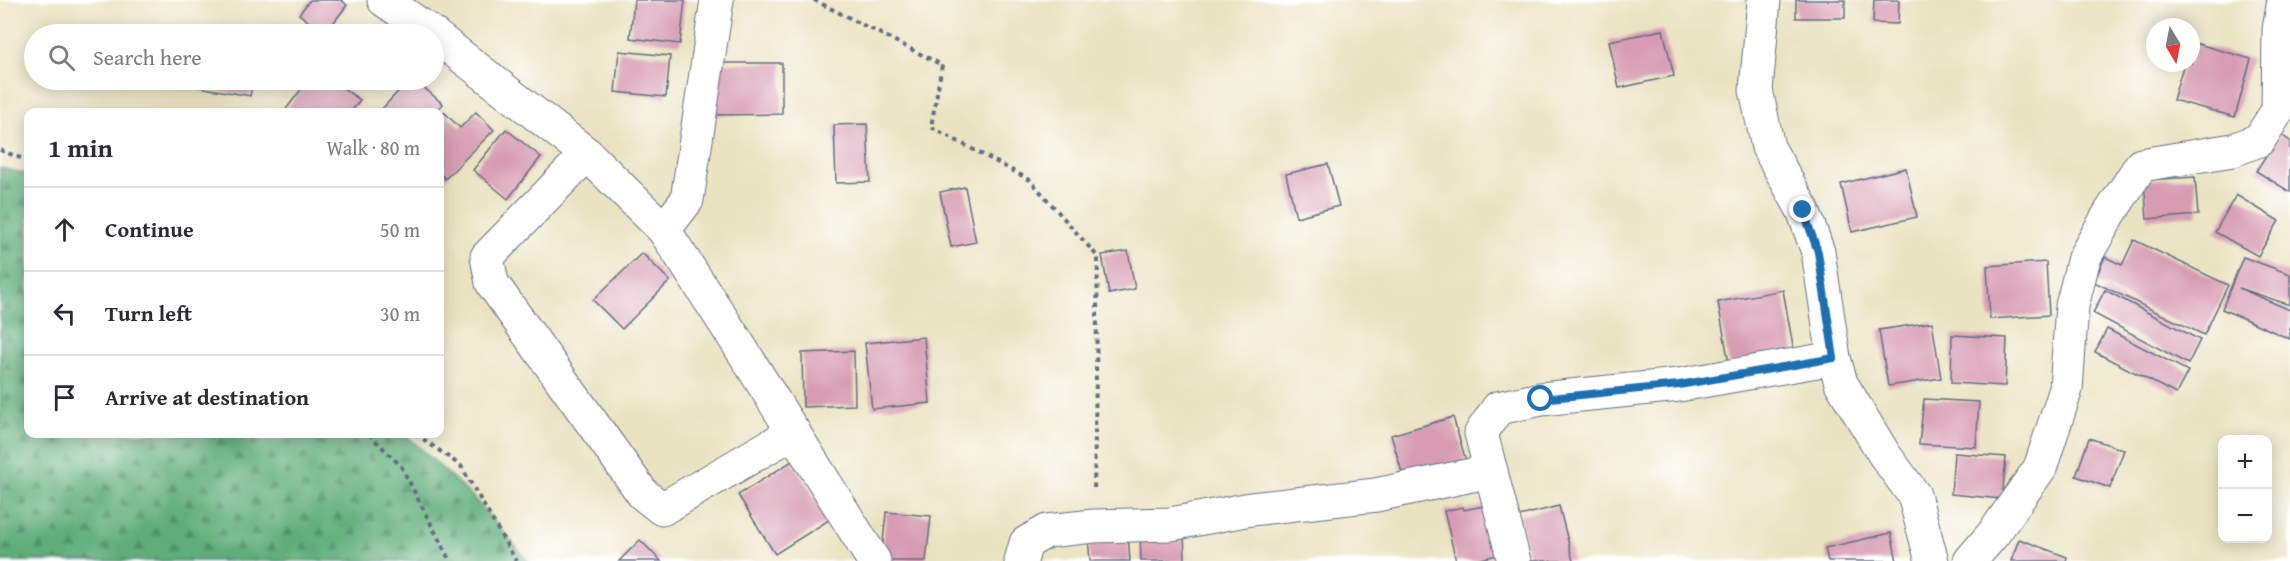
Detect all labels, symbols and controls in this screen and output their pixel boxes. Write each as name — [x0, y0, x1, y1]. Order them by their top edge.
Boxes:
north arrow — [2146, 18, 2200, 72]
search box — [24, 24, 444, 90]
icon: search — [45, 41, 78, 74]
text: Search here — [93, 41, 202, 73]
text: 1 min — [48, 128, 113, 167]
text: Walk · 80 m — [326, 133, 420, 162]
route end — [1789, 196, 1815, 222]
icon: ahead — [48, 213, 81, 246]
text: Continue — [105, 213, 194, 245]
text: 50 m — [380, 215, 420, 244]
icon: left — [48, 297, 81, 330]
text: Turn left — [105, 297, 192, 329]
text: 30 m — [380, 299, 420, 328]
icon: arrive — [48, 381, 81, 414]
text: Arrive at destination — [105, 381, 309, 413]
route start — [1527, 385, 1553, 411]
map controls — [2218, 435, 2272, 543]
button: + — [2218, 435, 2272, 489]
button: − — [2218, 489, 2272, 543]

